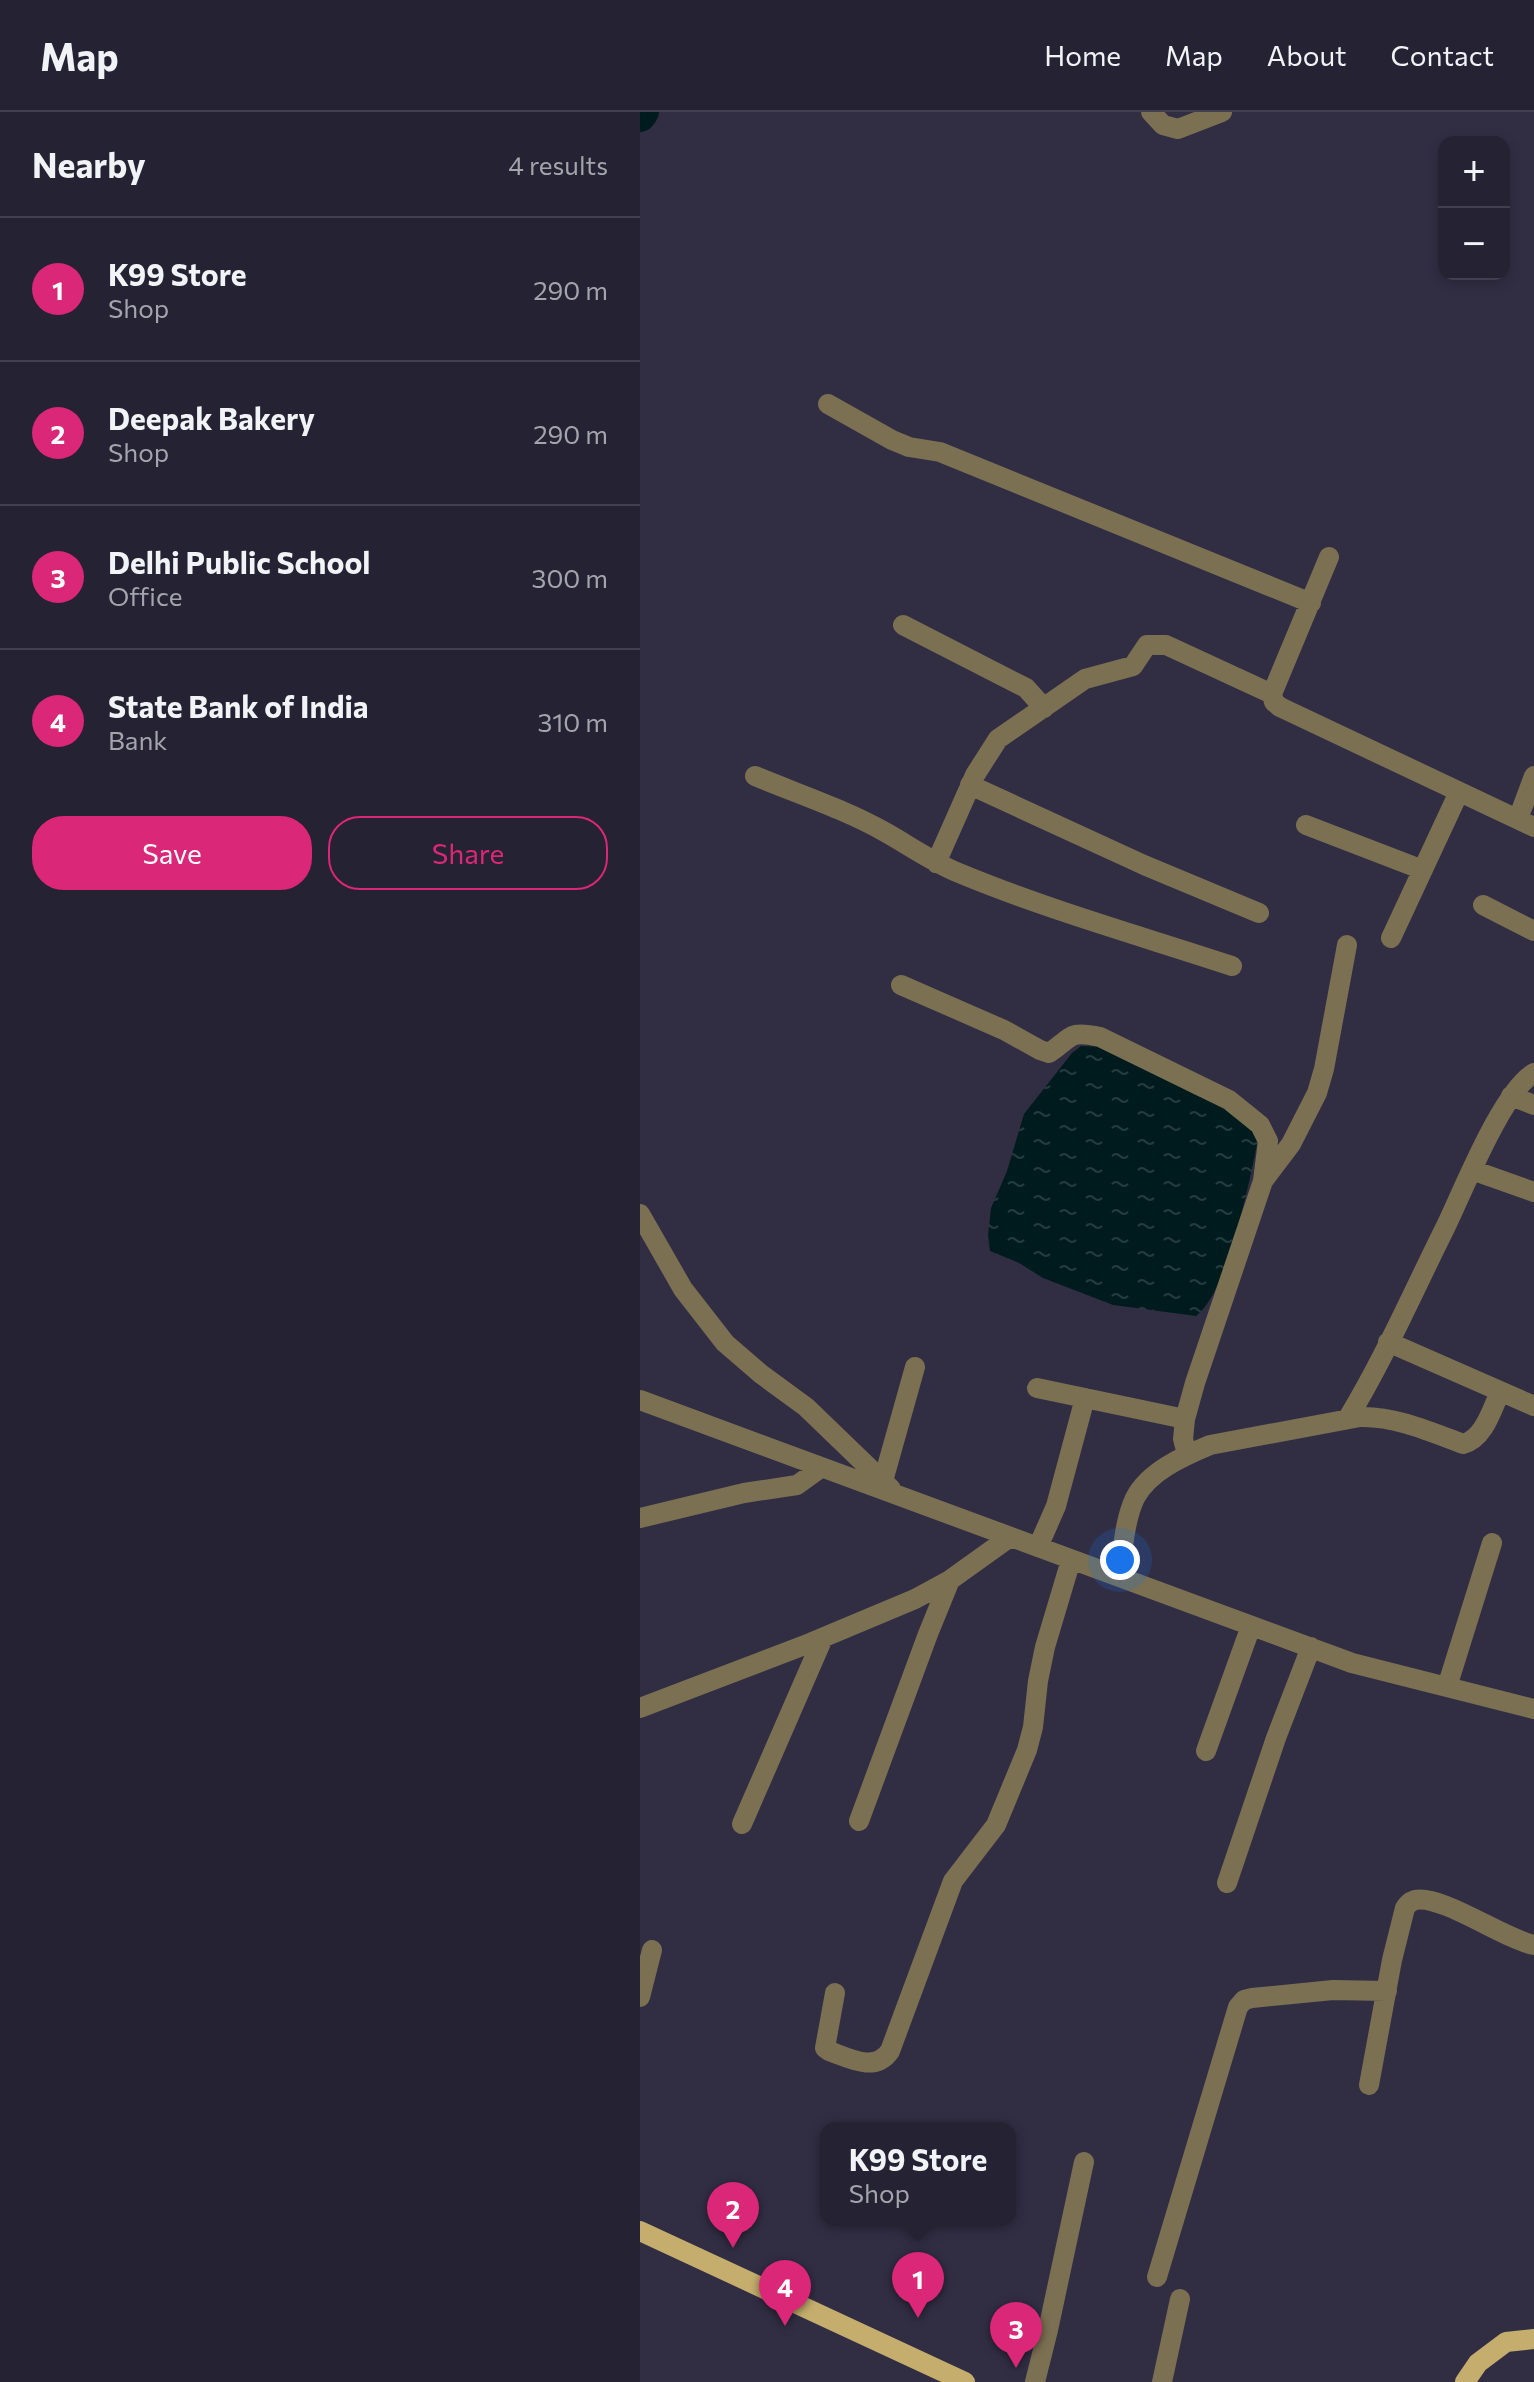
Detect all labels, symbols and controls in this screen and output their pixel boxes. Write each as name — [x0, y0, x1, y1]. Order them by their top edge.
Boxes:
text: Map — [40, 32, 119, 79]
text: Home — [1044, 38, 1121, 72]
text: Map — [1165, 38, 1223, 72]
text: About — [1267, 38, 1347, 72]
text: Contact — [1391, 38, 1494, 72]
map controls — [1438, 136, 1510, 280]
button: + — [1438, 136, 1510, 208]
text: Nearby — [32, 143, 146, 185]
text: 4 results — [508, 149, 608, 180]
button: − — [1438, 208, 1510, 280]
text: K99 Store — [108, 255, 246, 292]
text: 1 — [52, 274, 64, 305]
text: 290 m — [533, 274, 608, 305]
text: Shop — [108, 292, 169, 323]
text: Deepak Bakery — [108, 399, 315, 436]
text: 2 — [51, 418, 65, 449]
text: 290 m — [533, 418, 608, 449]
text: Shop — [108, 436, 169, 467]
text: Delhi Public School — [108, 543, 371, 580]
text: 3 — [50, 562, 66, 593]
text: 300 m — [532, 562, 608, 593]
text: Office — [108, 580, 182, 611]
text: State Bank of India — [108, 687, 369, 724]
text: 4 — [50, 706, 66, 737]
text: 310 m — [537, 706, 608, 737]
text: Bank — [108, 724, 167, 755]
button: Save — [32, 816, 312, 890]
button: Share — [328, 816, 608, 890]
your location — [1100, 1540, 1140, 1580]
popup — [820, 2122, 1016, 2226]
text: K99 Store — [849, 2140, 987, 2177]
text: Shop — [849, 2177, 910, 2208]
pin: 2 — [707, 2182, 759, 2248]
pin: 1 — [892, 2252, 944, 2318]
pin: 4 — [759, 2260, 811, 2326]
pin: 3 — [990, 2302, 1042, 2368]

